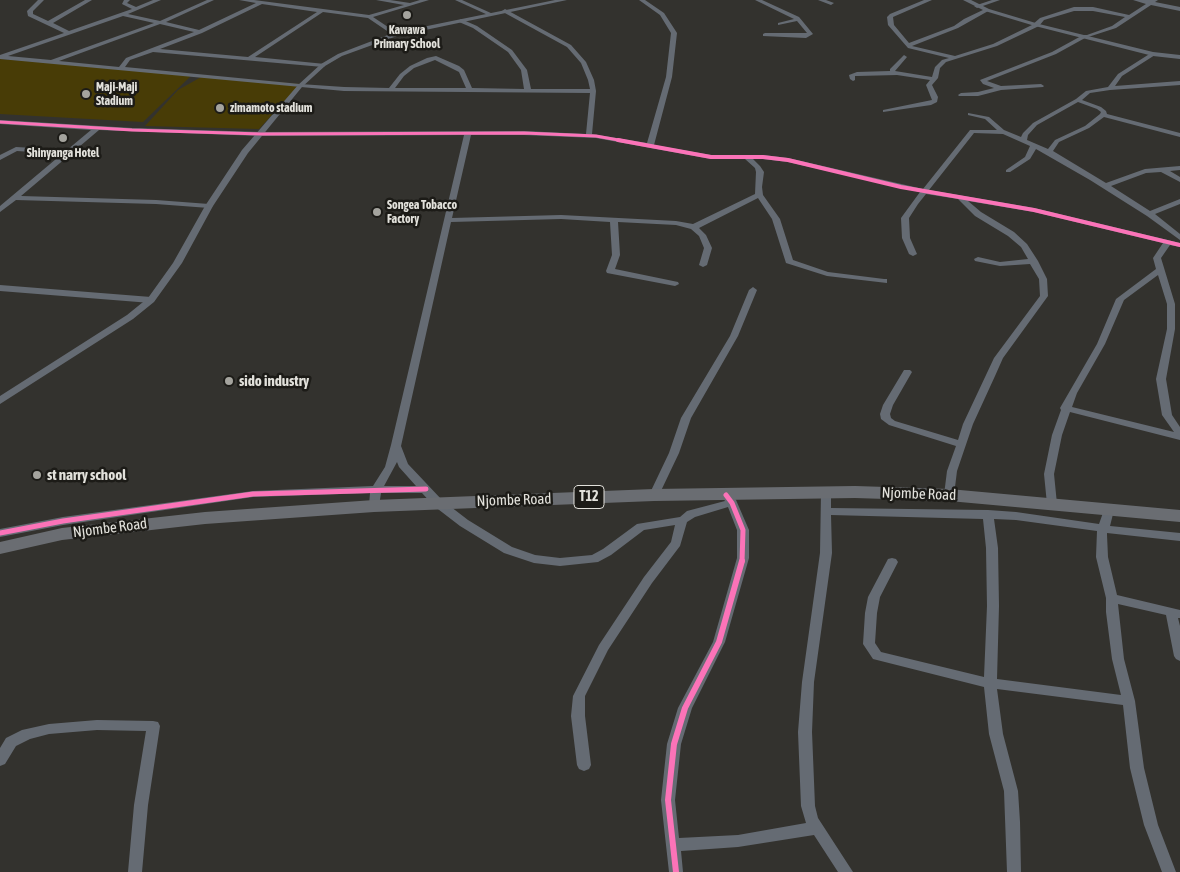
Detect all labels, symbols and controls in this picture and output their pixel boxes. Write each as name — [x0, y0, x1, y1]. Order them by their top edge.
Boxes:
marker: Kawawa Primary School — [401, 9, 413, 21]
place label: Kawawa Primary School — [374, 23, 440, 51]
place label: Maji-Maji Stadium — [96, 80, 137, 108]
marker: Maji-Maji Stadium — [80, 88, 92, 100]
place label: zimamoto stadium — [230, 101, 312, 115]
marker: zimamoto stadium — [214, 102, 226, 114]
marker: Shinyanga Hotel — [57, 132, 69, 144]
place label: Shinyanga Hotel — [27, 146, 99, 160]
place label: Songea Tobacco Factory — [387, 198, 457, 226]
marker: Songea Tobacco Factory — [371, 206, 383, 218]
place label: sido industry — [239, 372, 309, 390]
marker: sido industry — [223, 375, 235, 387]
place label: st narry school — [47, 466, 126, 484]
marker: st narry school — [31, 469, 43, 481]
street label: Njombe Road — [881, 484, 957, 504]
road number: T12 — [574, 486, 604, 508]
street label: Njombe Road — [476, 490, 552, 510]
street label: Njombe Road — [72, 515, 148, 541]

